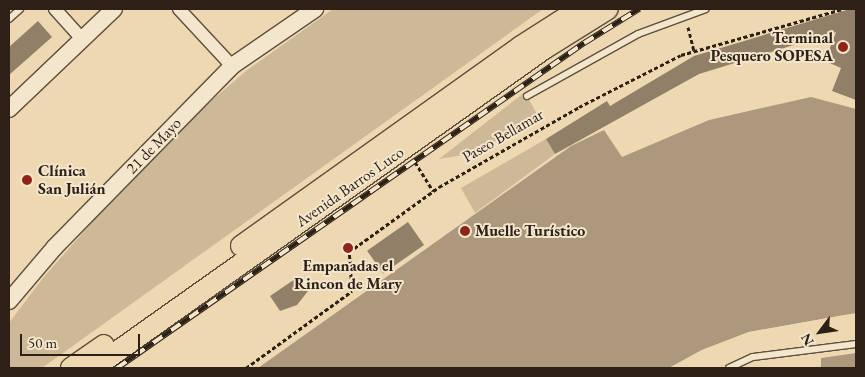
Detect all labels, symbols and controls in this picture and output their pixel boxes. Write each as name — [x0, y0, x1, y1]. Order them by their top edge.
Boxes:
place label: Terminal Pesquero SOPESA — [711, 28, 833, 66]
marker: Terminal Pesquero SOPESA — [837, 41, 849, 53]
street label: Paseo Bellamar — [459, 105, 547, 167]
street label: 21 de Mayo — [122, 114, 186, 178]
street label: Avenida Barros Luco — [292, 143, 408, 231]
place label: Clínica San Julián — [38, 161, 105, 199]
marker: Clínica San Julián — [20, 173, 34, 187]
place label: Muelle Turístico — [475, 221, 585, 241]
marker: Muelle Turístico — [459, 225, 471, 237]
marker: Empanadas el Rincon de Mary — [342, 242, 354, 254]
place label: Empanadas el Rincon de Mary — [294, 256, 402, 294]
north arrow — [795, 307, 845, 357]
scale bar — [22, 324, 142, 356]
text: N — [797, 330, 818, 349]
text: 50 m — [28, 333, 57, 352]

